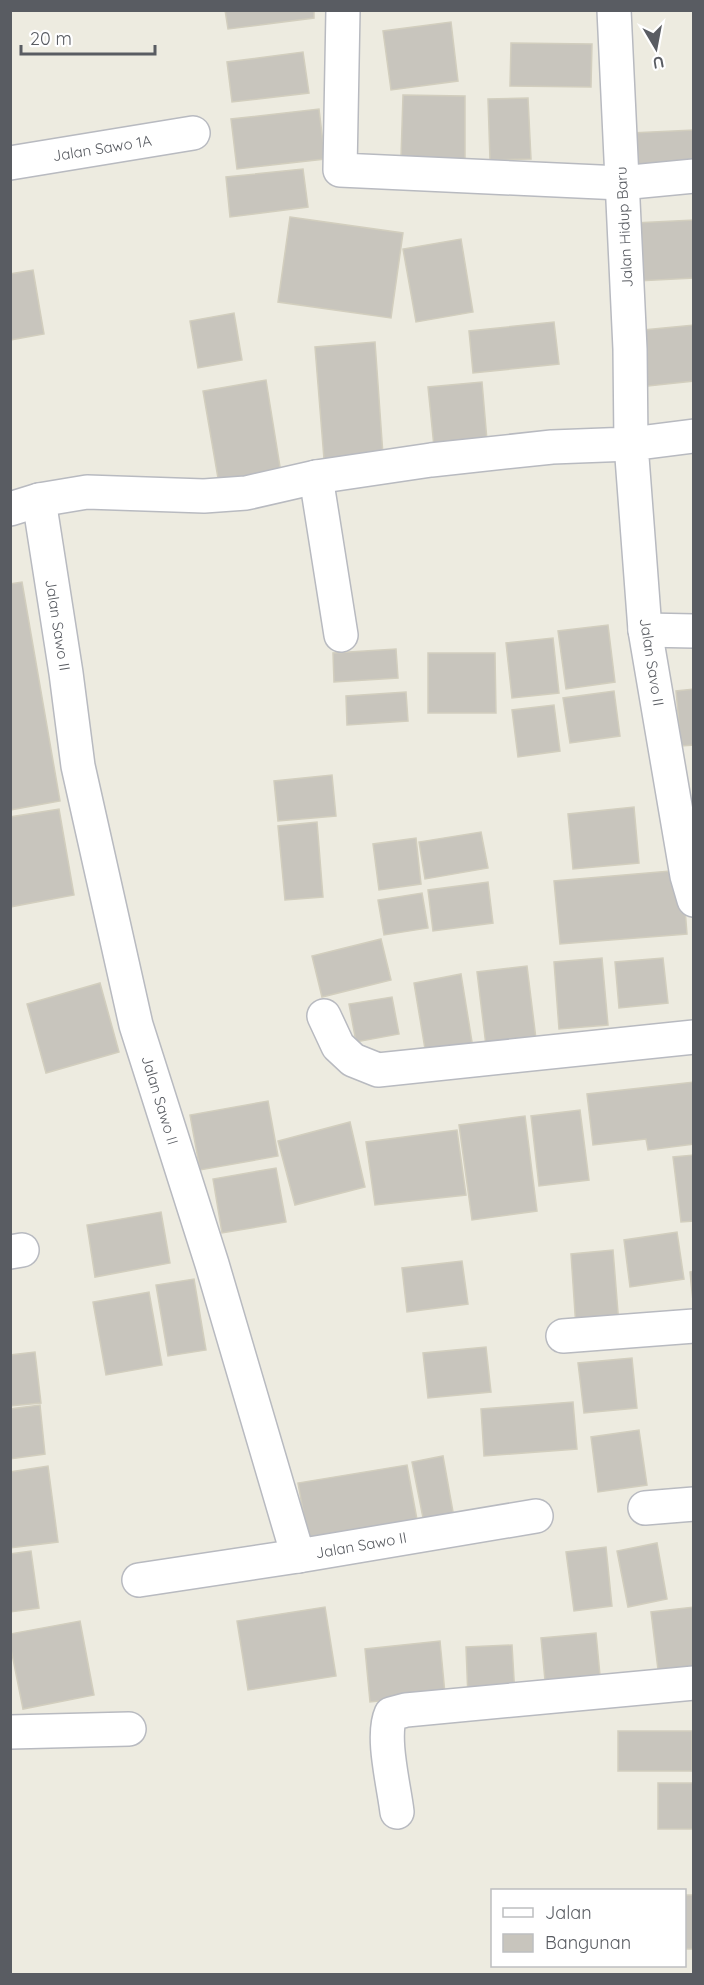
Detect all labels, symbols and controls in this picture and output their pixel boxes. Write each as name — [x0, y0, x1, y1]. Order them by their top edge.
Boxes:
scale bar — [21, 18, 154, 56]
north arrow — [626, 18, 686, 78]
text: 20 m — [30, 27, 72, 50]
text: U — [651, 52, 666, 74]
street label: Jalan Sawo 1A — [51, 131, 153, 165]
street label: Jalan Hidup Baru — [611, 166, 637, 288]
street label: Jalan Sawo II — [41, 578, 75, 672]
street label: Jalan Savo II — [636, 617, 668, 707]
street label: Jalan Sawo II — [137, 1053, 183, 1147]
street label: Jalan Sawo II — [314, 1528, 408, 1562]
legend — [491, 1889, 686, 1967]
text: Jalan — [545, 1901, 592, 1924]
text: Bangunan — [545, 1931, 631, 1954]

